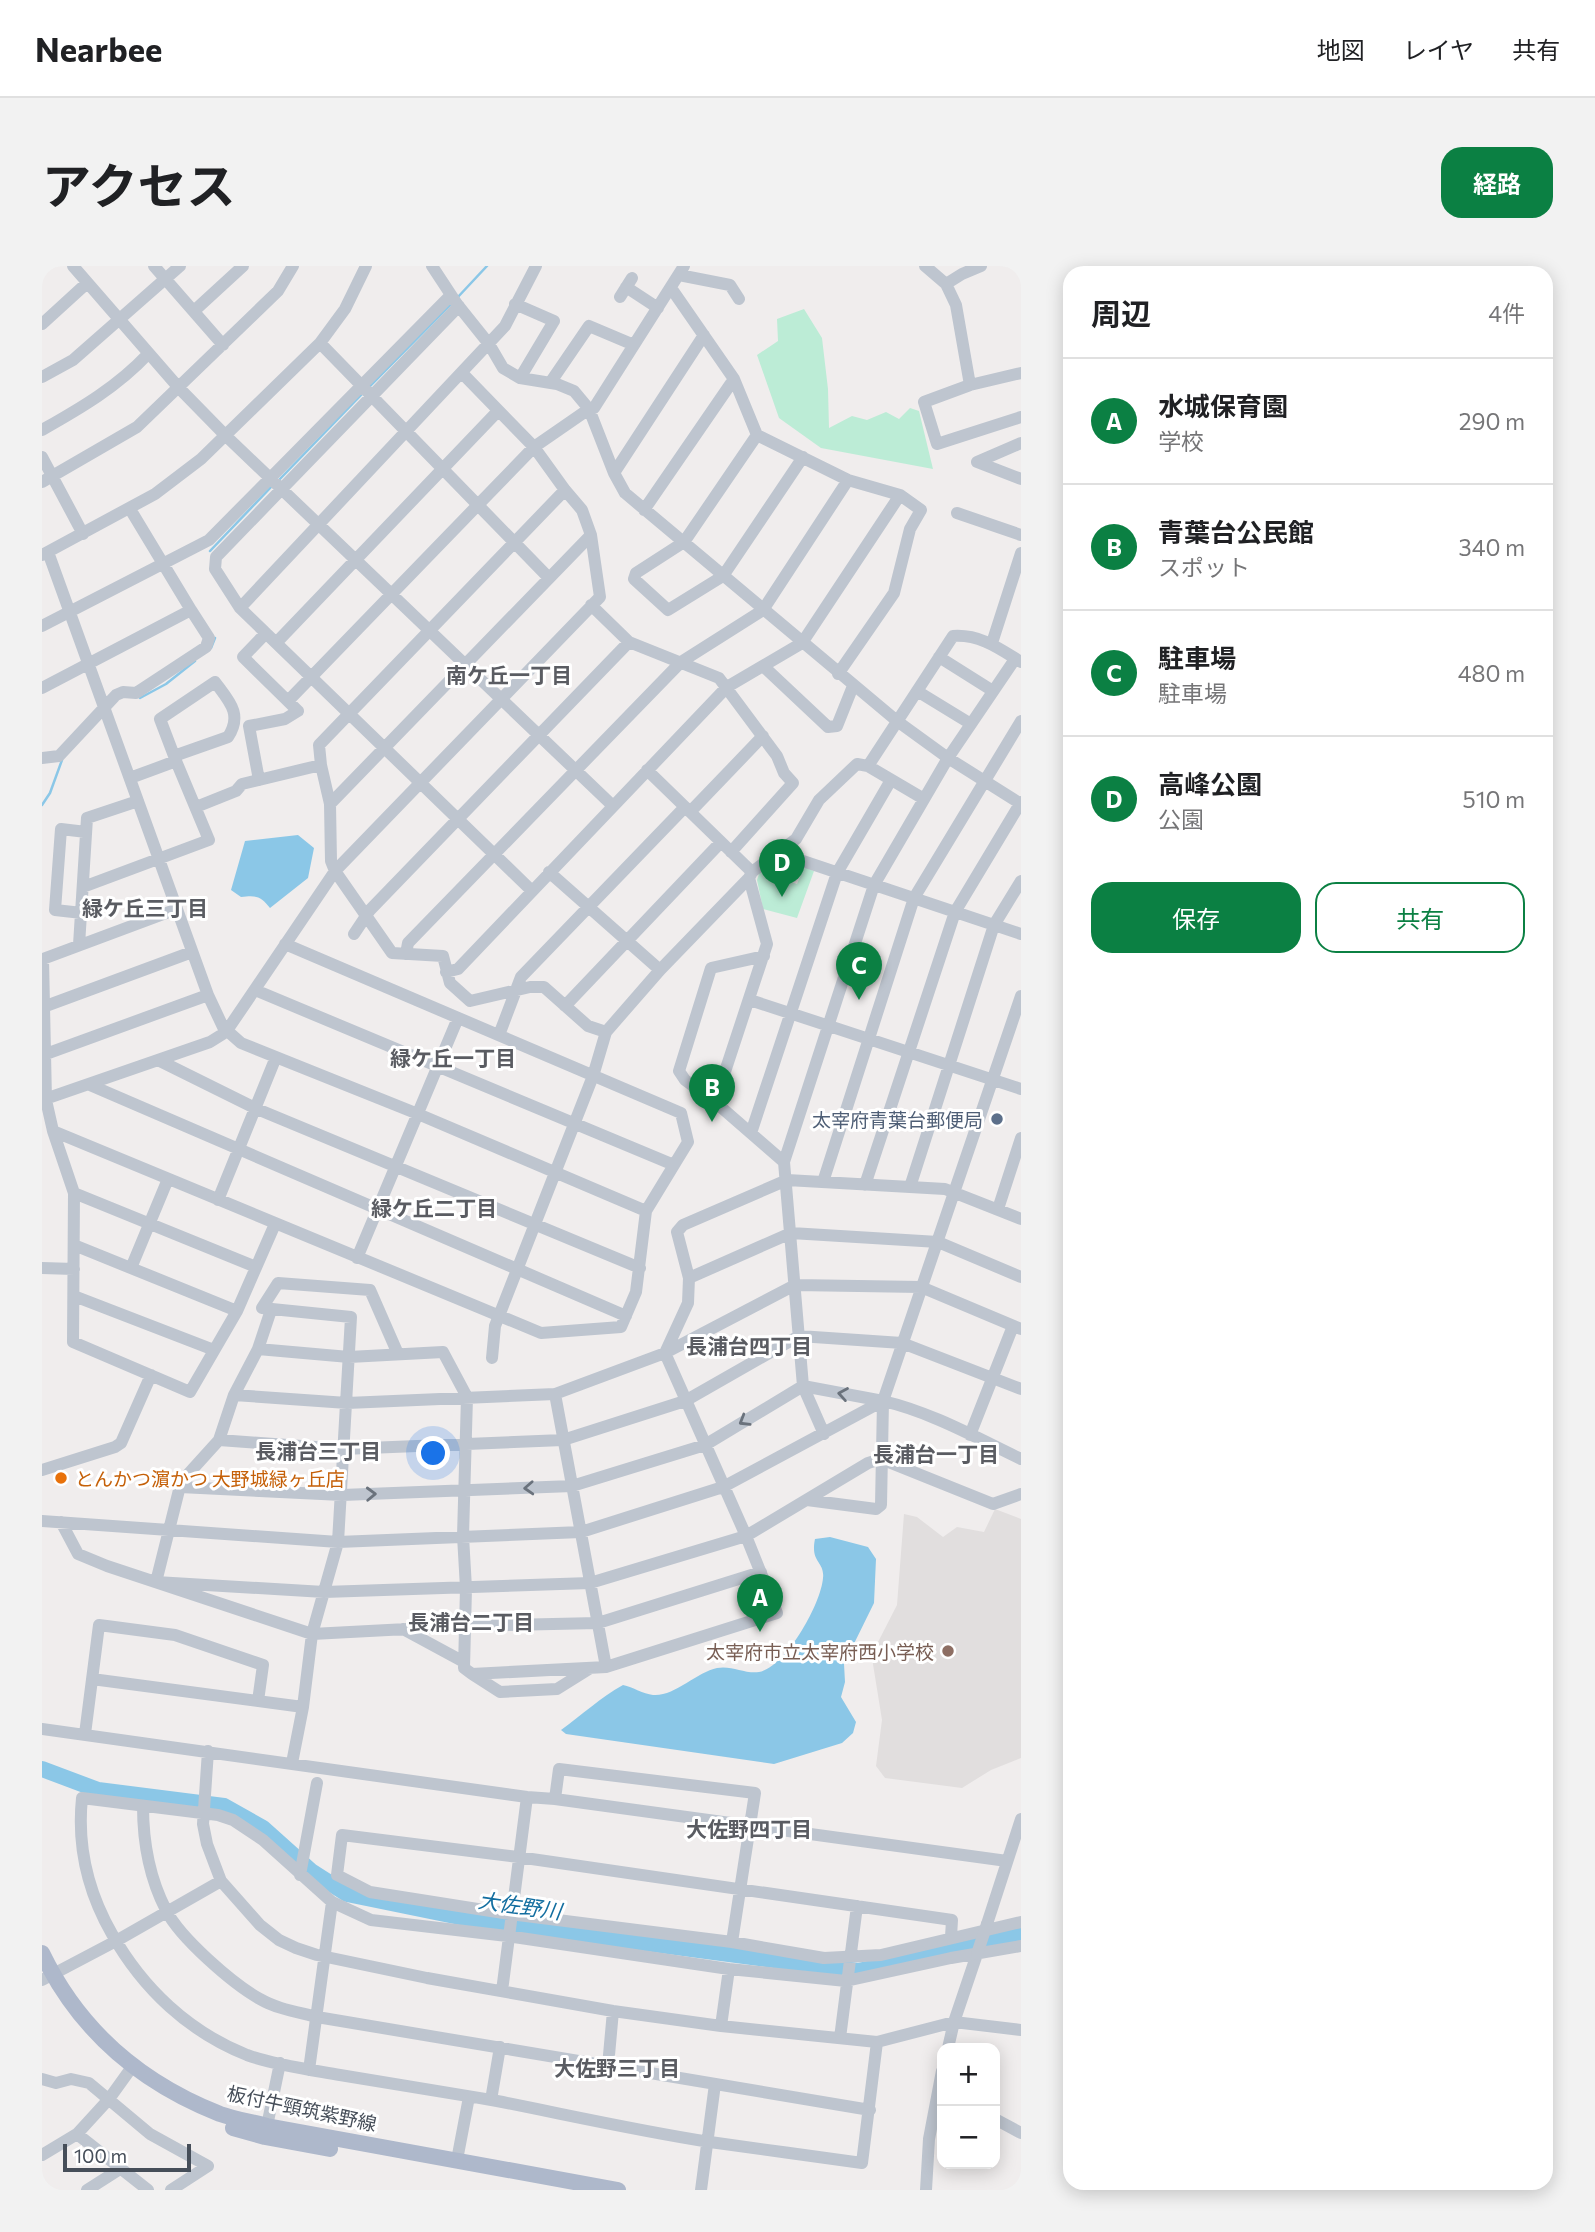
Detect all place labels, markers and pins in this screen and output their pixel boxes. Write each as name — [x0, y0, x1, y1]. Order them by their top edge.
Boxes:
pin: D — [759, 839, 805, 897]
pin: C — [836, 942, 882, 1000]
pin: B — [689, 1064, 735, 1122]
place label: 太宰府青葉台郵便局 — [812, 1108, 983, 1131]
marker: 太宰府青葉台郵便局 — [989, 1111, 1005, 1127]
place label: とんかつ濵かつ 大野城緑ヶ丘店 — [75, 1467, 345, 1490]
marker: とんかつ濵かつ 大野城緑ヶ丘店 — [53, 1470, 69, 1486]
pin: A — [737, 1574, 783, 1632]
place label: 太宰府市立太宰府西小学校 — [706, 1640, 934, 1663]
marker: 太宰府市立太宰府西小学校 — [940, 1643, 956, 1659]

